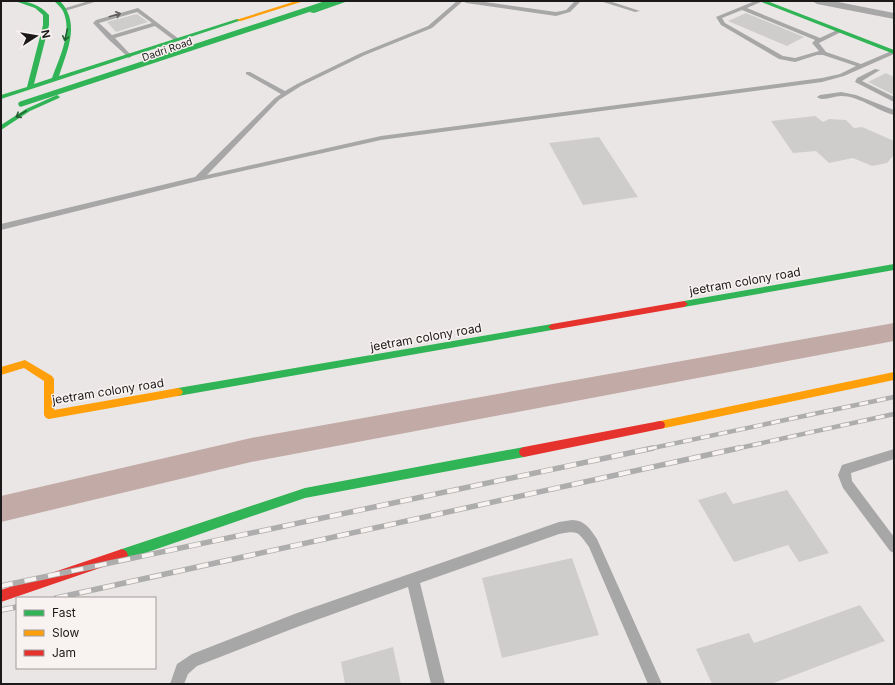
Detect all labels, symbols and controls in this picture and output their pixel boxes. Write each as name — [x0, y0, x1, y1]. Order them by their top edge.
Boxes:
one-way arrow — [108, 11, 121, 18]
north arrow — [16, 16, 56, 56]
text: N — [38, 28, 54, 39]
one-way arrow — [62, 28, 70, 41]
street label: Dadri Road — [140, 35, 194, 63]
one-way arrow — [16, 110, 27, 118]
street label: jeetram colony road — [687, 264, 802, 298]
street label: jeetram colony road — [368, 320, 483, 354]
street label: jeetram colony road — [50, 375, 165, 407]
legend — [16, 597, 156, 669]
text: Fast — [52, 605, 76, 620]
text: Slow — [52, 625, 80, 640]
text: Jam — [52, 645, 76, 660]

